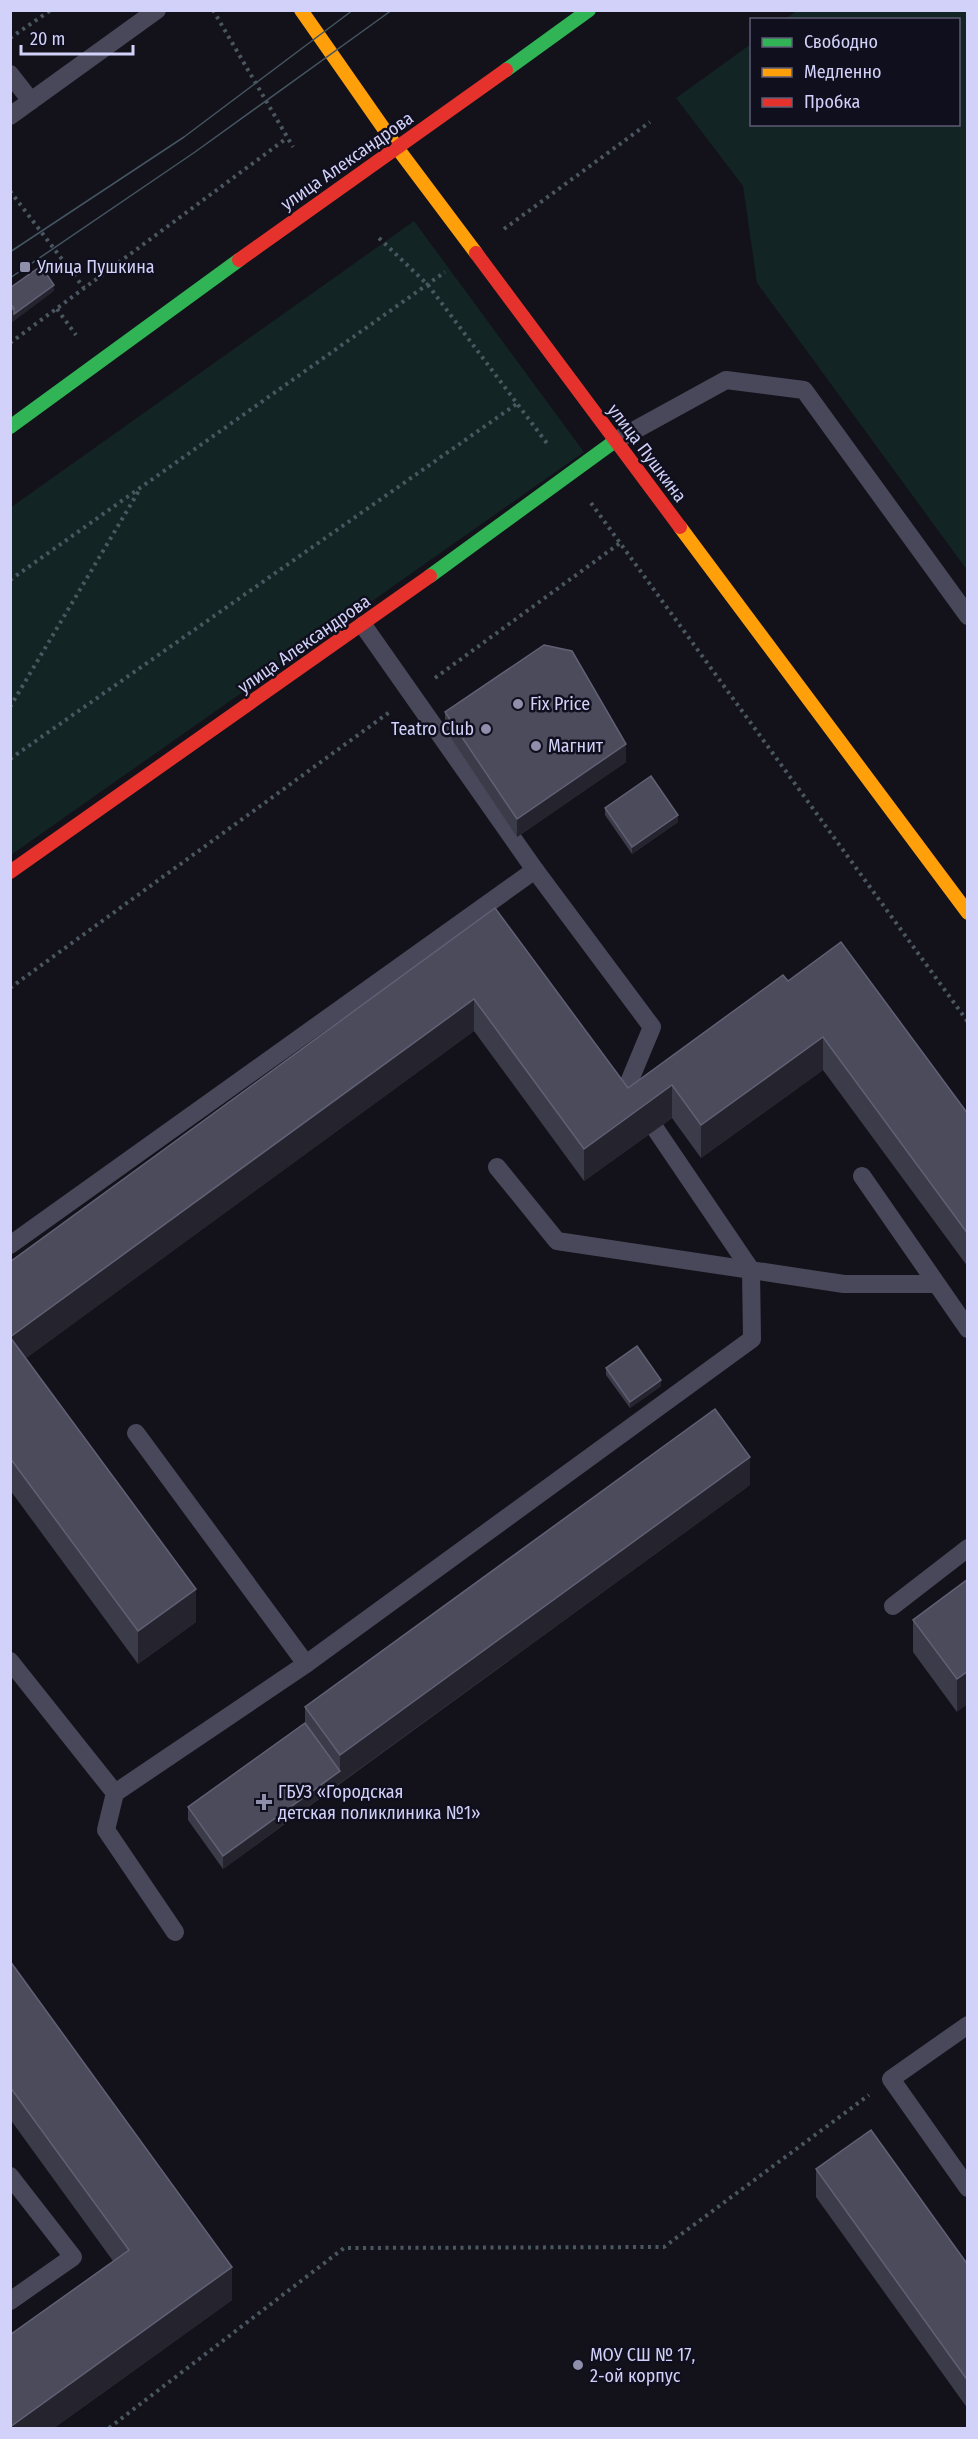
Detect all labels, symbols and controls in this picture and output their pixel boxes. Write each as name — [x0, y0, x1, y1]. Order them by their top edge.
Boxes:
scale bar — [21, 18, 134, 56]
legend — [750, 18, 960, 126]
text: 20 m — [30, 28, 65, 50]
text: Свободно — [804, 31, 878, 53]
text: Медленно — [804, 61, 882, 83]
text: Пробка — [804, 91, 860, 113]
street label: улица Александрова — [276, 107, 418, 215]
place label: Улица Пушкина — [36, 256, 155, 278]
marker: Улица Пушкина — [18, 260, 32, 274]
street label: улица Пушкина — [603, 399, 691, 507]
street label: улица Александрова — [233, 590, 375, 698]
place label: Fix Price — [530, 693, 590, 715]
marker: Fix Price — [511, 697, 525, 711]
place label: Teatro Club — [391, 718, 474, 740]
marker: Teatro Club — [479, 722, 493, 736]
place label: Магнит — [548, 735, 604, 757]
marker: Магнит — [529, 739, 543, 753]
place label: ГБУЗ «Городская детская поликлиника №1» — [278, 1781, 481, 1824]
marker: ГБУЗ «Городская детская поликлиника №1» — [255, 1793, 273, 1811]
place label: МОУ СШ № 17, 2-ой корпус — [590, 2344, 695, 2387]
marker: МОУ СШ № 17, 2-ой корпус — [571, 2358, 585, 2372]

